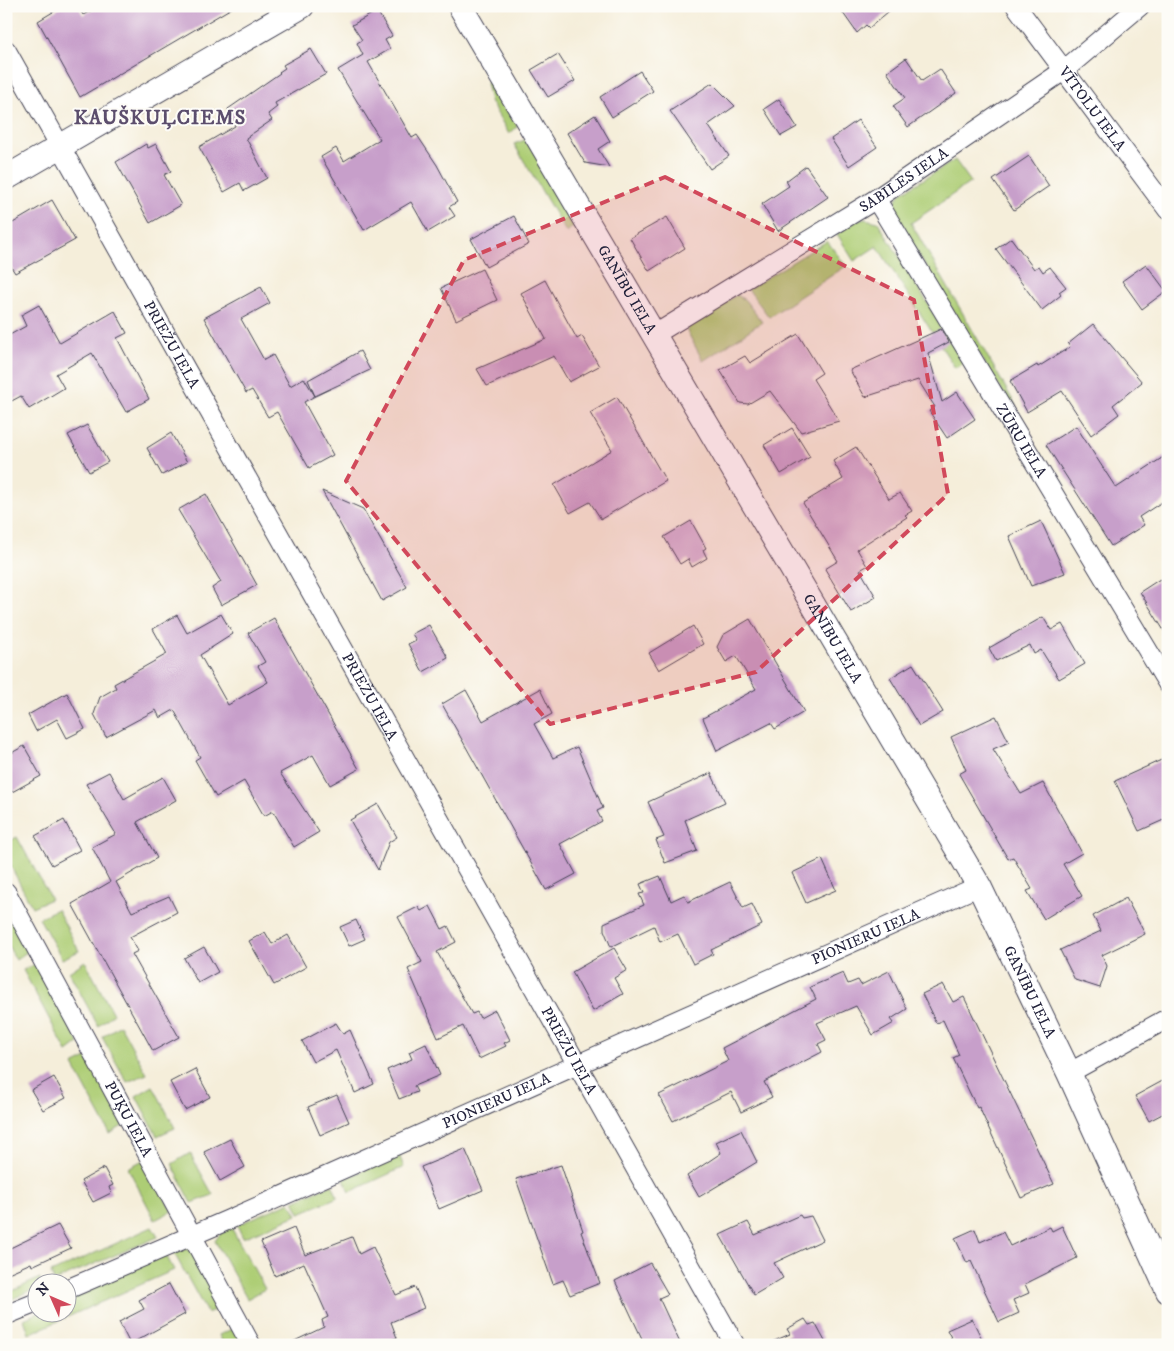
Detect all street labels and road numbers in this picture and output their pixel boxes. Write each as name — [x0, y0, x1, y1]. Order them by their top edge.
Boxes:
street label: VĪTOLU IELA — [1054, 62, 1130, 155]
street label: SABILES IELA — [856, 143, 952, 216]
street label: GANĪBU IELA — [593, 241, 661, 338]
street label: PRIEŽU IELA — [140, 297, 204, 392]
street label: ZŪRU IELA — [992, 400, 1051, 482]
street label: GANĪBU IELA — [799, 590, 867, 687]
street label: PRIEŽU IELA — [338, 650, 402, 744]
street label: PIONIERU IELA — [809, 904, 923, 969]
street label: GANĪBU IELA — [1000, 942, 1060, 1041]
street label: PRIEŽU IELA — [537, 1003, 602, 1098]
street label: PIONIERU IELA — [439, 1068, 554, 1133]
street label: PUĶU IELA — [101, 1078, 157, 1160]

